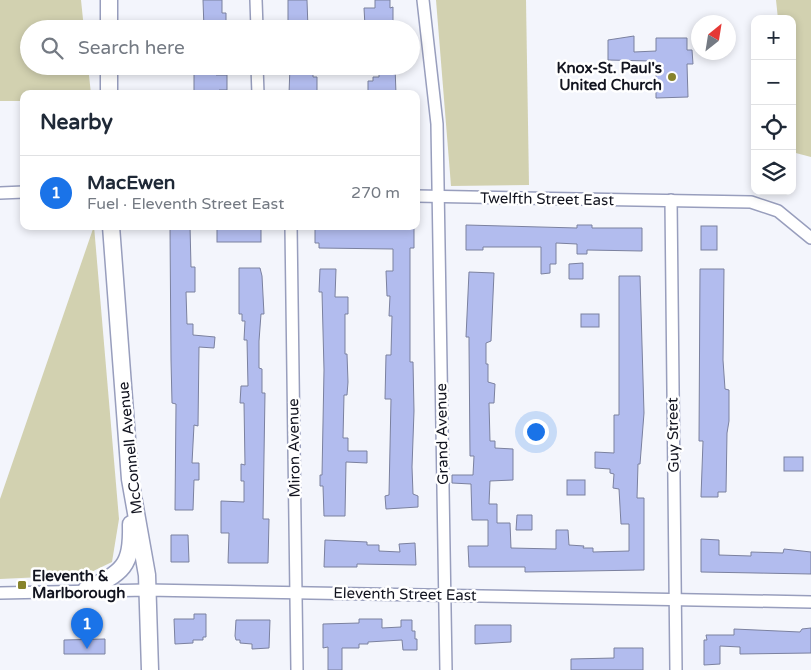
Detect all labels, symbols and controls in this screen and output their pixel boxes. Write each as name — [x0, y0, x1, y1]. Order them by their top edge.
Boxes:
north arrow — [691, 15, 736, 60]
map controls — [751, 15, 796, 195]
button: + — [751, 15, 796, 60]
search box — [20, 20, 420, 75]
icon: search — [38, 34, 66, 62]
text: Search here — [78, 37, 185, 59]
place label: Knox-St. Paul's United Church — [556, 59, 662, 94]
button: − — [751, 60, 796, 105]
marker: Knox-St. Paul's United Church — [666, 71, 678, 83]
button: locate — [751, 105, 796, 150]
text: Nearby — [40, 110, 113, 135]
button: layers — [751, 150, 796, 195]
text: MacEwen — [87, 172, 175, 194]
text: 1 — [51, 183, 61, 203]
text: 270 m — [351, 183, 400, 203]
street label: Twelfth Street East — [480, 189, 614, 209]
text: Fuel · Eleventh Street East — [87, 194, 284, 214]
street label: McConnell Avenue — [114, 381, 146, 515]
street label: Grand Avenue — [432, 383, 452, 485]
street label: Guy Street — [663, 397, 683, 473]
street label: Miron Avenue — [284, 398, 304, 498]
your location — [523, 419, 549, 445]
place label: Eleventh & Marlborough — [32, 567, 125, 603]
marker: Eleventh & Marlborough — [16, 579, 28, 591]
street label: Eleventh Street East — [333, 584, 477, 604]
pin: 1 — [71, 608, 103, 649]

